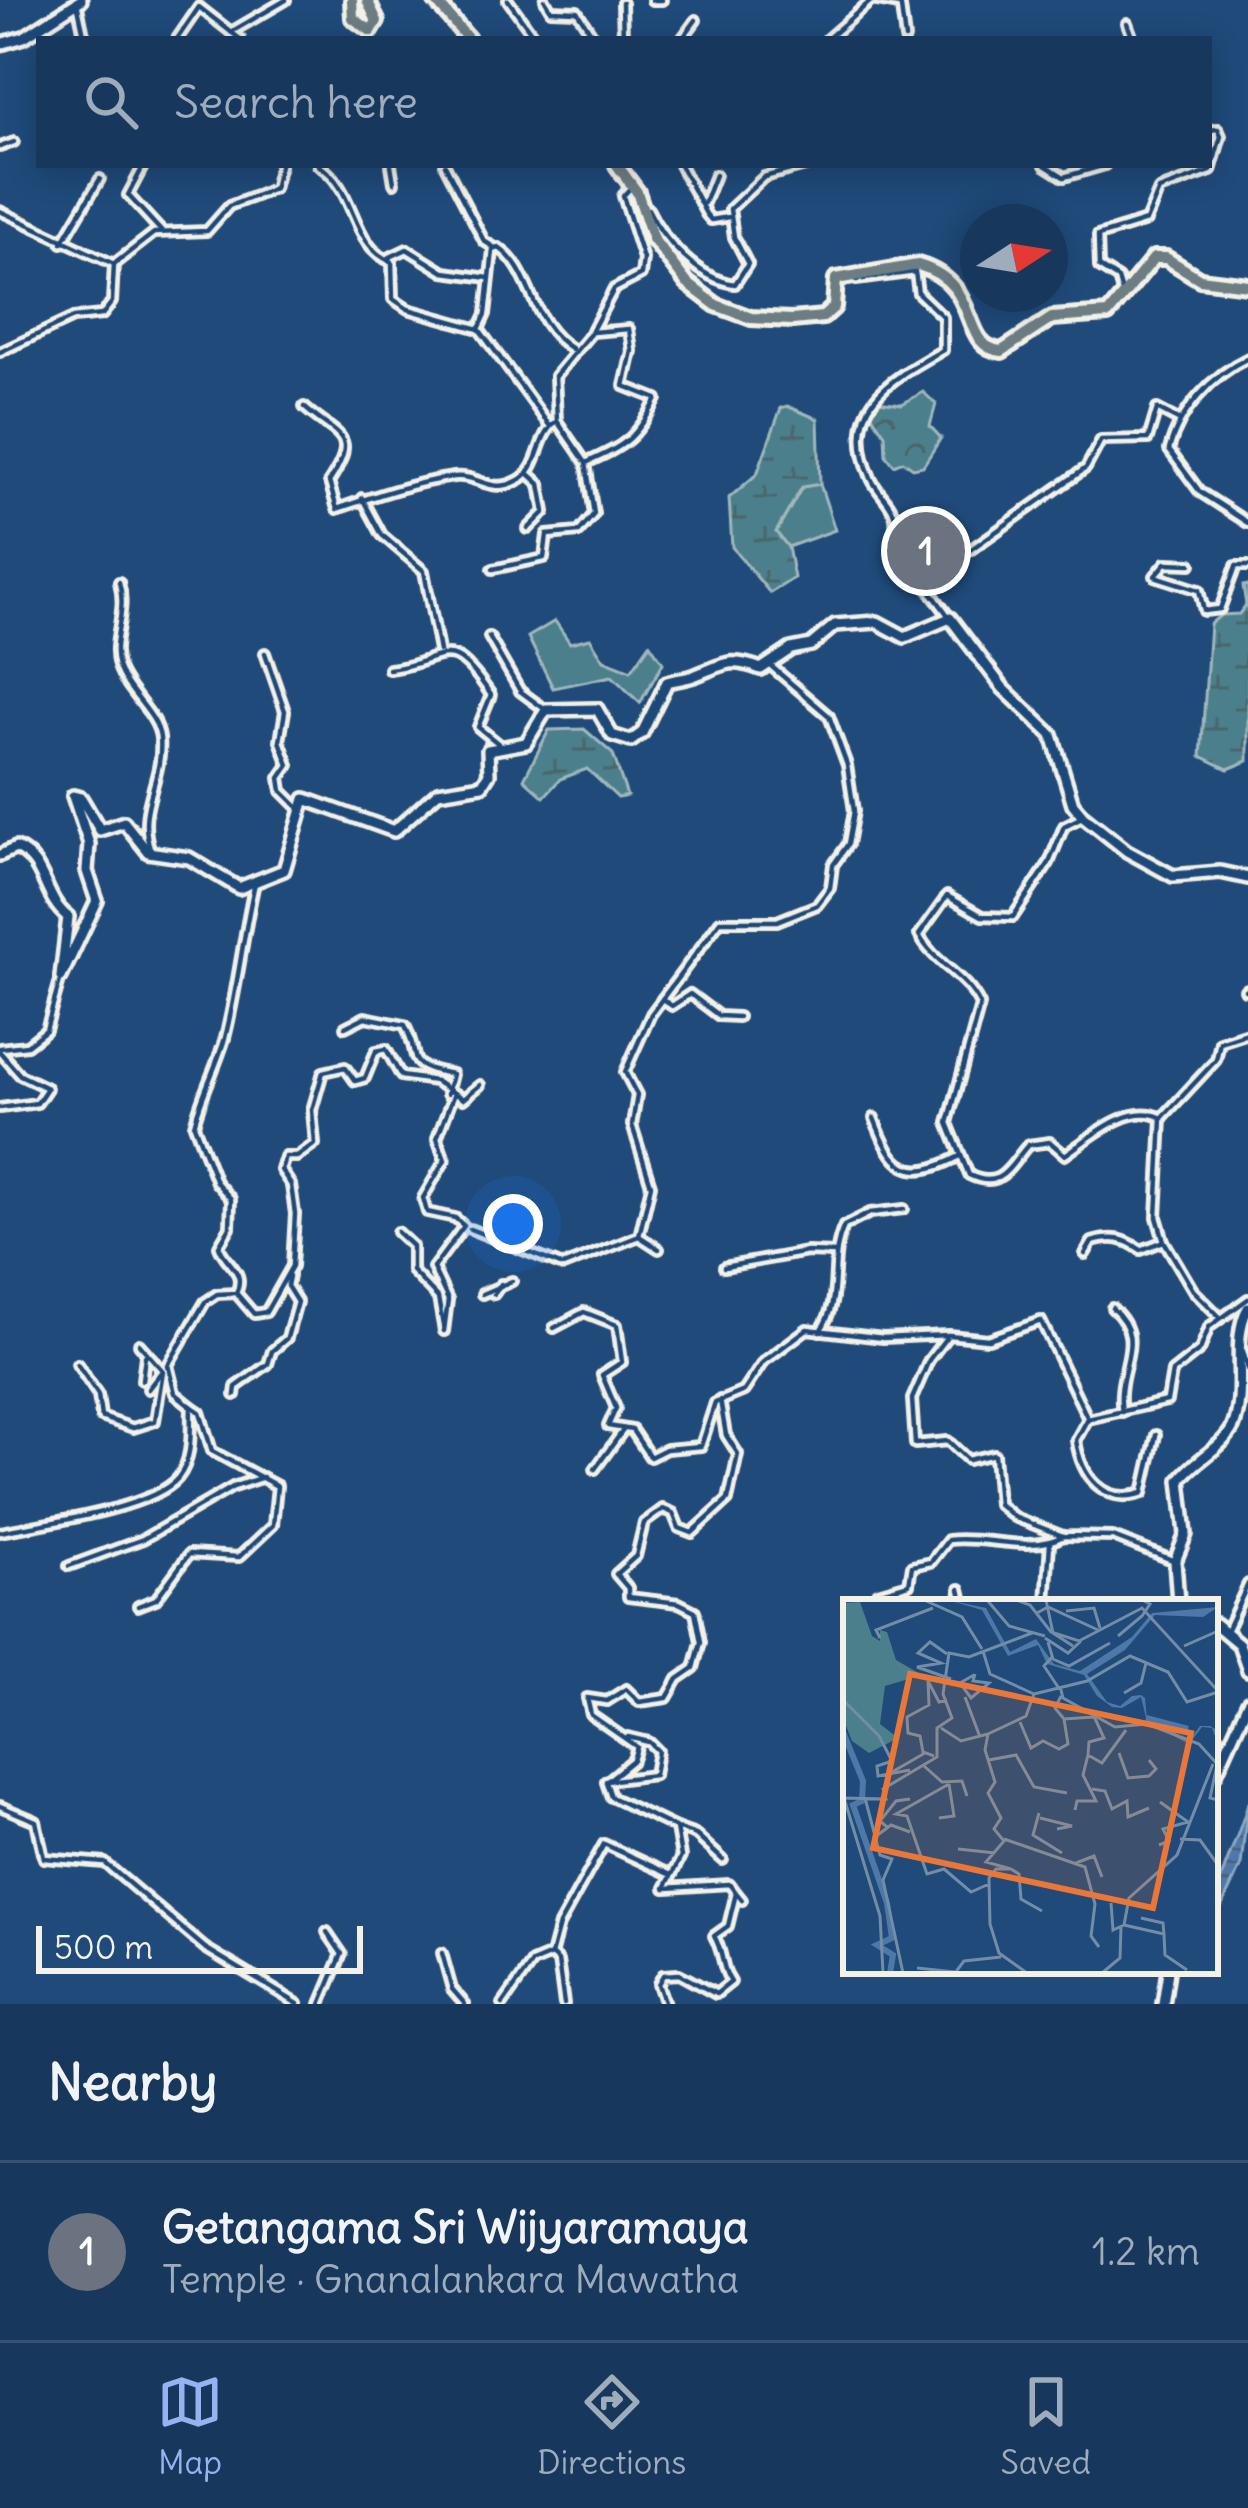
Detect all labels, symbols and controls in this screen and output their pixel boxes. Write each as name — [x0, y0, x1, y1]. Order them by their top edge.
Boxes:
search box — [36, 36, 1212, 168]
icon: search — [78, 69, 144, 135]
text: Search here — [174, 74, 418, 130]
north arrow — [960, 204, 1068, 312]
pin: 1 — [887, 506, 965, 596]
your location — [483, 1194, 543, 1254]
inset map — [843, 1599, 1218, 1974]
scale bar — [36, 1920, 363, 1973]
text: 500 m — [54, 1926, 153, 1968]
text: Nearby — [48, 2050, 217, 2114]
text: Getangama Sri Wijyaramaya — [162, 2199, 749, 2255]
text: 1 — [79, 2227, 95, 2276]
text: 1.2 km — [1092, 2227, 1200, 2276]
text: Temple · Gnanalankara Mawatha — [162, 2255, 739, 2304]
tab: Map — [157, 2369, 223, 2483]
tab: Directions — [537, 2369, 686, 2483]
tab: Saved — [1001, 2369, 1091, 2483]

